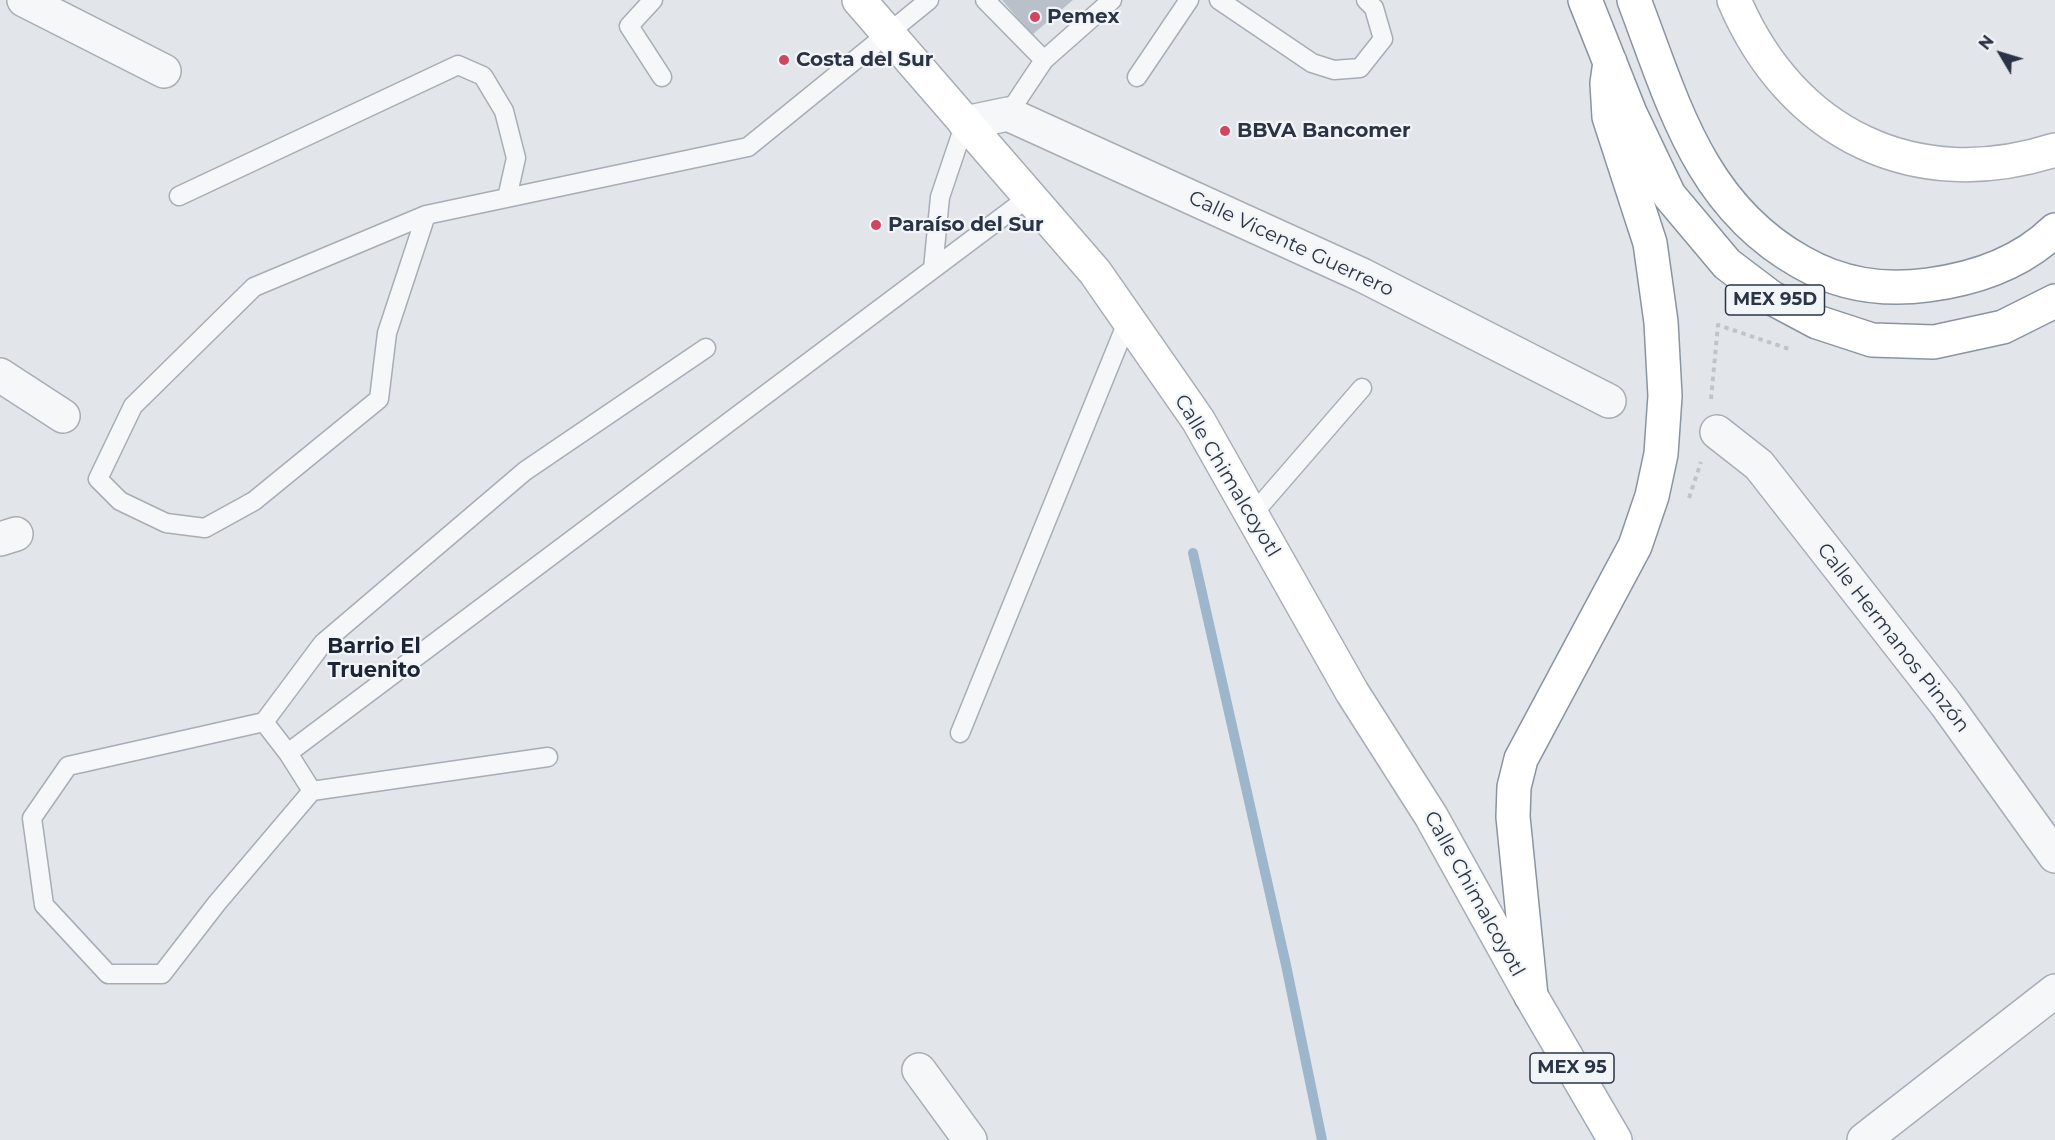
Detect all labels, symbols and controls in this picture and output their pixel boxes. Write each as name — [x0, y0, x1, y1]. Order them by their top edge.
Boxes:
place label: Pemex — [1047, 5, 1119, 29]
marker: Pemex — [1028, 10, 1042, 24]
north arrow — [1971, 24, 2031, 84]
text: N — [1975, 32, 1998, 54]
place label: Costa del Sur — [796, 48, 933, 72]
marker: Costa del Sur — [777, 53, 791, 67]
place label: BBVA Bancomer — [1237, 119, 1411, 143]
marker: BBVA Bancomer — [1218, 124, 1232, 138]
street label: Calle Vicente Guerrero — [1185, 186, 1397, 302]
place label: Paraíso del Sur — [888, 213, 1044, 237]
marker: Paraíso del Sur — [869, 218, 883, 232]
road number: MEX 95D — [1726, 285, 1824, 315]
street label: Calle Chimalcoyotl — [1169, 390, 1285, 562]
street label: Calle Hermanos Pinzón — [1812, 539, 1974, 737]
district label: Barrio El Truenito — [327, 634, 421, 684]
street label: Calle Chimalcoyotl — [1419, 807, 1529, 981]
road number: MEX 95 — [1530, 1053, 1614, 1083]

